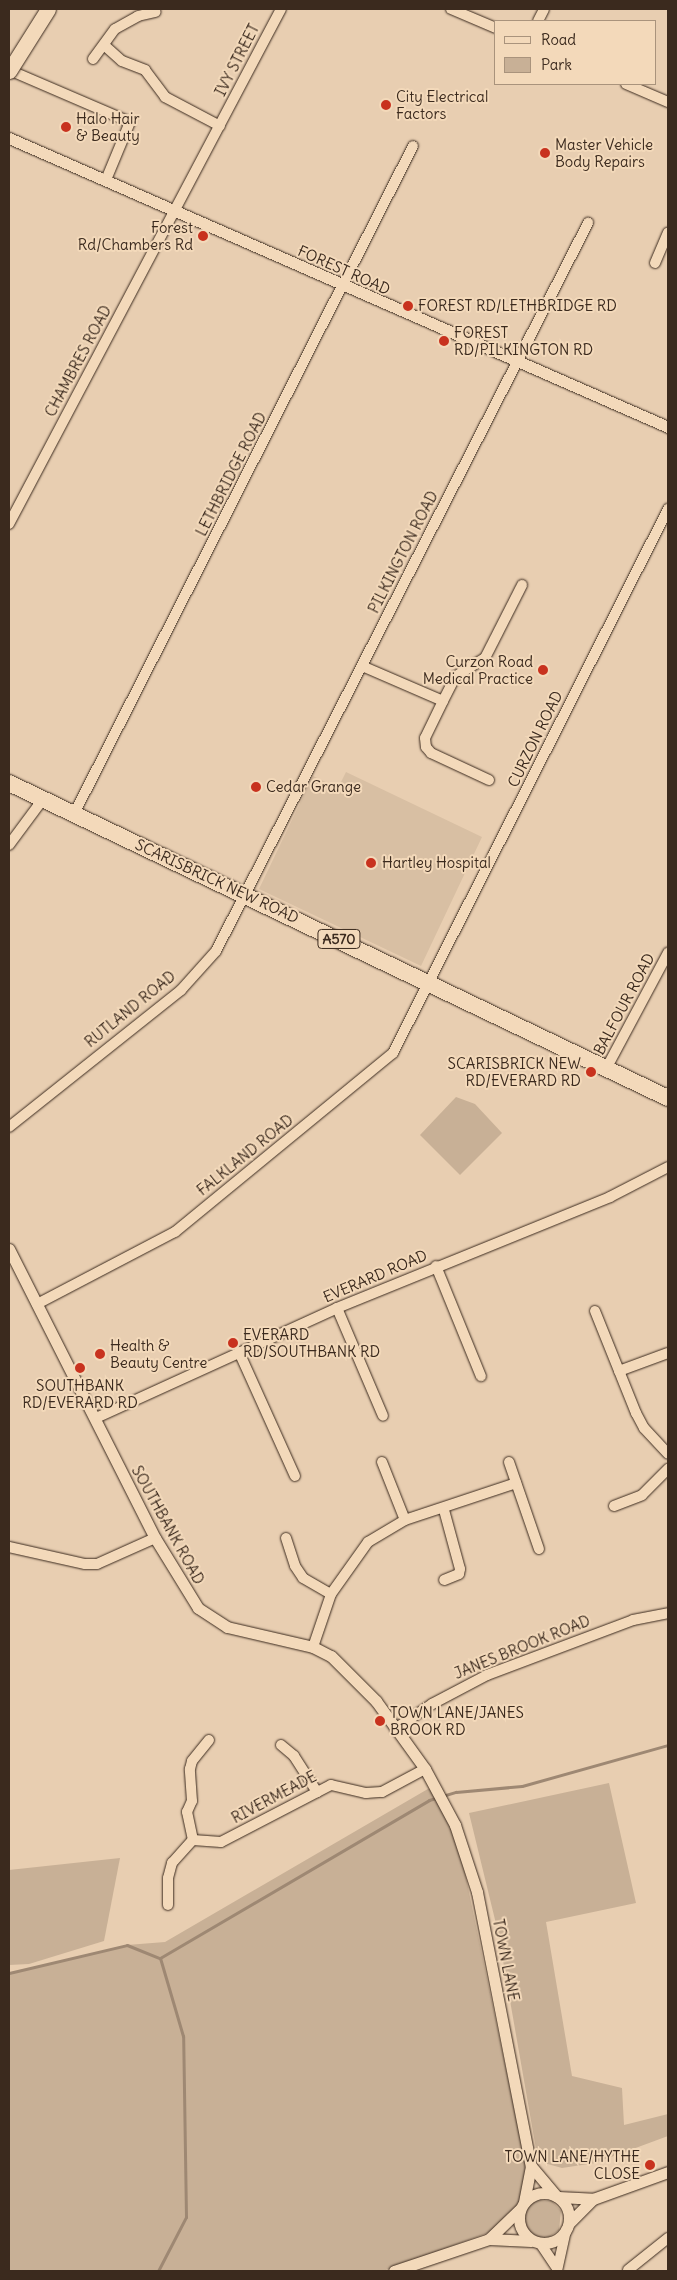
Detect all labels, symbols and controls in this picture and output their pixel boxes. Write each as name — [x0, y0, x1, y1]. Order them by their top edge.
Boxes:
legend — [494, 20, 657, 85]
street label: IVY STREET — [211, 21, 263, 99]
text: Road — [541, 30, 576, 49]
text: Park — [541, 55, 572, 74]
place label: City Electrical Factors — [396, 87, 488, 122]
marker: City Electrical Factors — [380, 99, 392, 111]
place label: Halo Hair & Beauty — [76, 109, 140, 144]
marker: Halo Hair & Beauty — [60, 121, 72, 133]
place label: Master Vehicle Body Repairs — [555, 135, 653, 170]
marker: Master Vehicle Body Repairs — [539, 147, 551, 159]
place label: Forest Rd/Chambers Rd — [78, 218, 193, 253]
marker: Forest Rd/Chambers Rd — [197, 230, 209, 242]
street label: FOREST ROAD — [295, 242, 393, 298]
place label: FOREST RD/LETHBRIDGE RD — [418, 297, 617, 315]
marker: FOREST RD/LETHBRIDGE RD — [402, 300, 414, 312]
street label: CHAMBRES ROAD — [41, 302, 115, 420]
place label: FOREST RD/PILKINGTON RD — [454, 323, 593, 358]
marker: FOREST RD/PILKINGTON RD — [438, 335, 450, 347]
street label: LETHBRIDGE ROAD — [192, 409, 270, 539]
street label: PILKINGTON ROAD — [364, 488, 442, 616]
place label: Curzon Road Medical Practice — [423, 652, 533, 687]
marker: Curzon Road Medical Practice — [537, 664, 549, 676]
street label: CURZON ROAD — [504, 688, 566, 790]
place label: Cedar Grange — [266, 778, 361, 796]
marker: Cedar Grange — [250, 781, 262, 793]
street label: SCARISBRICK NEW ROAD — [132, 835, 302, 927]
place label: Hartley Hospital — [382, 854, 491, 872]
marker: Hartley Hospital — [364, 856, 378, 870]
road number: A570 — [316, 928, 362, 951]
street label: BALFOUR ROAD — [590, 950, 658, 1058]
street label: RUTLAND ROAD — [81, 967, 179, 1051]
place label: SCARISBRICK NEW RD/EVERARD RD — [448, 1054, 581, 1089]
marker: SCARISBRICK NEW RD/EVERARD RD — [585, 1066, 597, 1078]
street label: FALKLAND ROAD — [193, 1111, 297, 1199]
street label: EVERARD ROAD — [320, 1246, 430, 1306]
place label: EVERARD RD/SOUTHBANK RD — [243, 1325, 380, 1360]
place label: Health & Beauty Centre — [110, 1336, 207, 1371]
marker: EVERARD RD/SOUTHBANK RD — [227, 1337, 239, 1349]
marker: Health & Beauty Centre — [94, 1348, 106, 1360]
marker: SOUTHBANK RD/EVERARD RD — [74, 1362, 86, 1374]
place label: SOUTHBANK RD/EVERARD RD — [22, 1376, 138, 1411]
street label: SOUTHBANK ROAD — [128, 1463, 208, 1587]
street label: JANES BROOK ROAD — [451, 1611, 593, 1683]
place label: TOWN LANE/JANES BROOK RD — [390, 1703, 524, 1738]
marker: TOWN LANE/JANES BROOK RD — [374, 1715, 386, 1727]
street label: RIVERMEADE — [228, 1767, 320, 1827]
street label: TOWN LANE — [489, 1917, 523, 2003]
place label: TOWN LANE/HYTHE CLOSE — [505, 2147, 640, 2182]
marker: TOWN LANE/HYTHE CLOSE — [644, 2159, 656, 2171]

